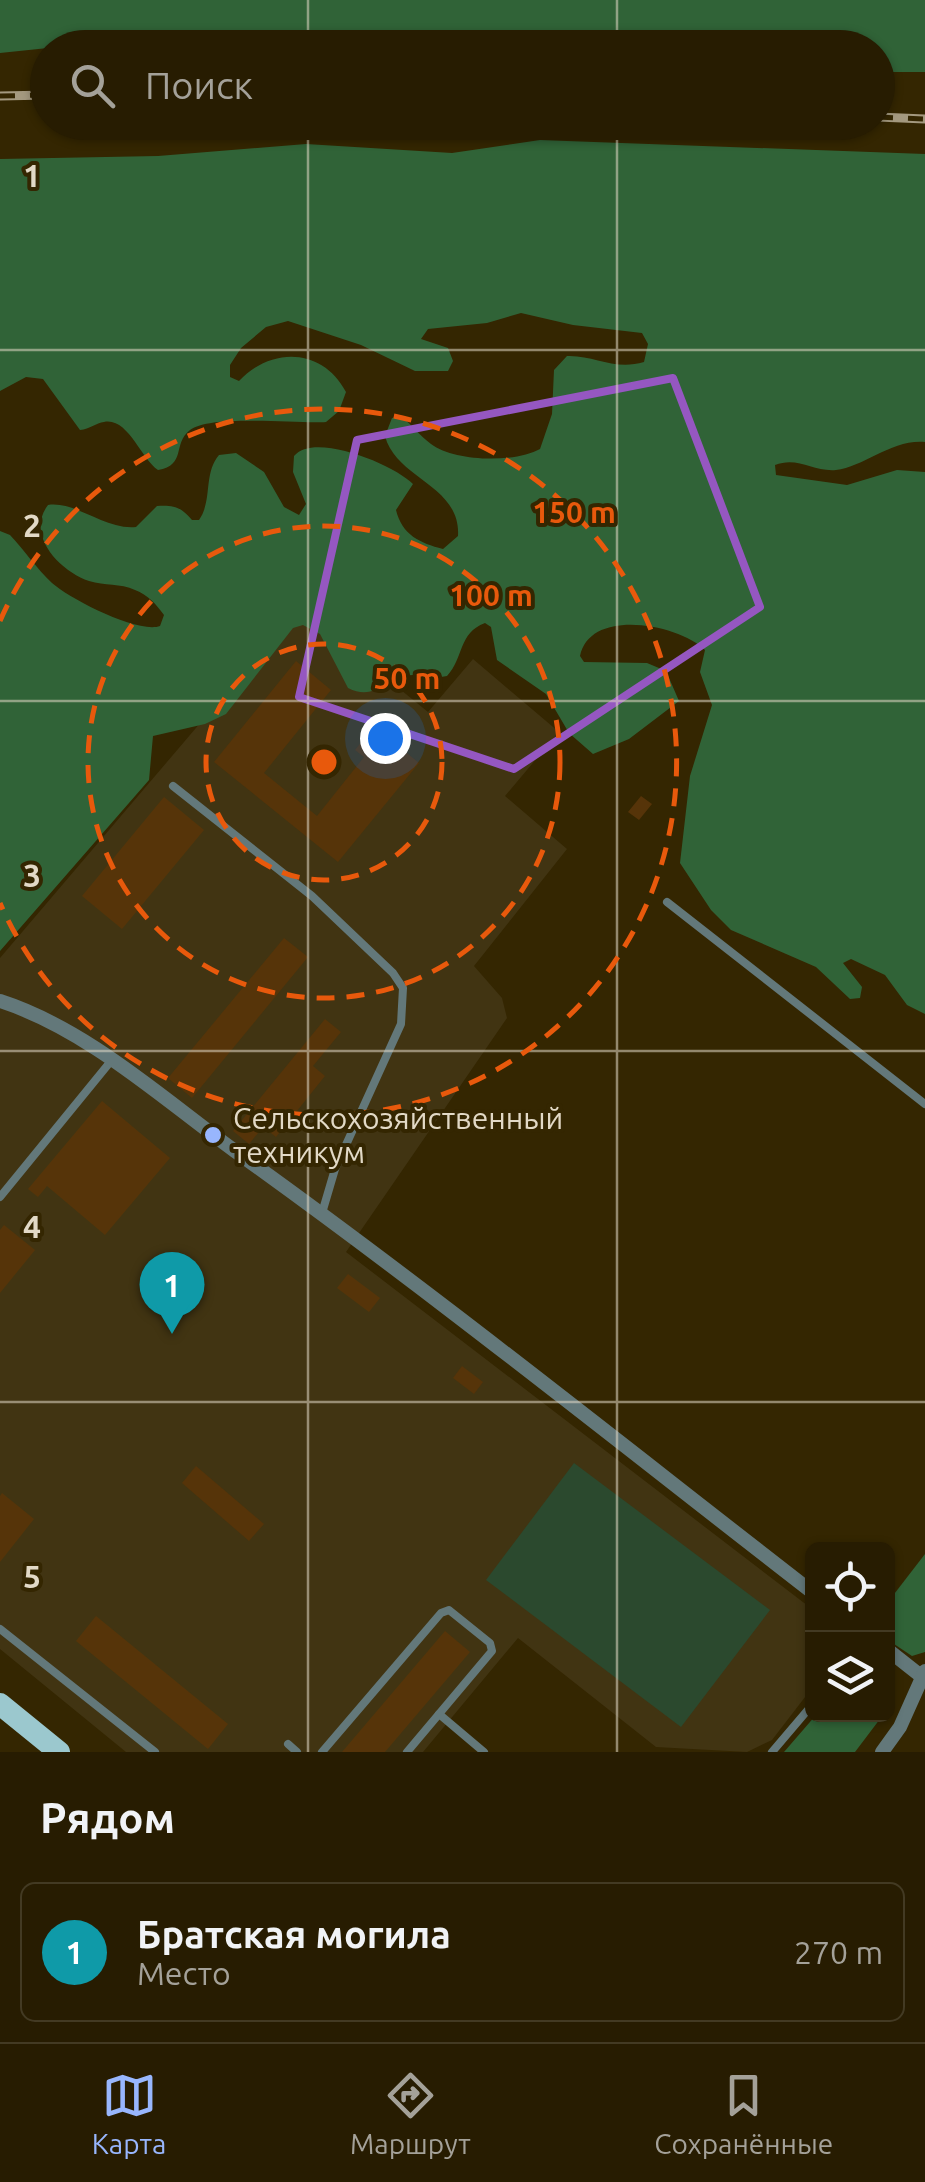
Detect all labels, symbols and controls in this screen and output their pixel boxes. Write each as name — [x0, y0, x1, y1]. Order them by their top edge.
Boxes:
search box — [30, 30, 895, 140]
icon: search — [65, 58, 120, 113]
text: Поиск — [145, 64, 253, 106]
text: 1 — [23, 157, 41, 193]
text: 150 m — [532, 495, 616, 529]
text: 2 — [23, 507, 41, 543]
text: 100 m — [449, 578, 533, 612]
text: 50 m — [374, 661, 440, 695]
your location — [360, 713, 411, 764]
centre of rings — [306, 744, 342, 780]
text: 3 — [23, 857, 41, 893]
place label: Сельскохозяйственный техникум — [233, 1101, 563, 1169]
marker: Сельскохозяйственный техникум — [202, 1124, 224, 1146]
text: 4 — [23, 1208, 41, 1244]
pin: 1 — [140, 1252, 204, 1334]
map controls — [805, 1542, 895, 1722]
button: locate — [805, 1542, 895, 1632]
text: 5 — [23, 1558, 41, 1594]
button: layers — [805, 1632, 895, 1722]
text: Рядом — [40, 1794, 175, 1841]
text: Братская могила — [137, 1913, 451, 1955]
text: 1 — [65, 1934, 84, 1970]
text: 270 m — [794, 1934, 883, 1970]
text: Место — [137, 1955, 231, 1991]
tab: Карта — [92, 2068, 166, 2159]
tab: Маршрут — [350, 2068, 471, 2159]
tab: Сохранённые — [654, 2068, 833, 2159]

